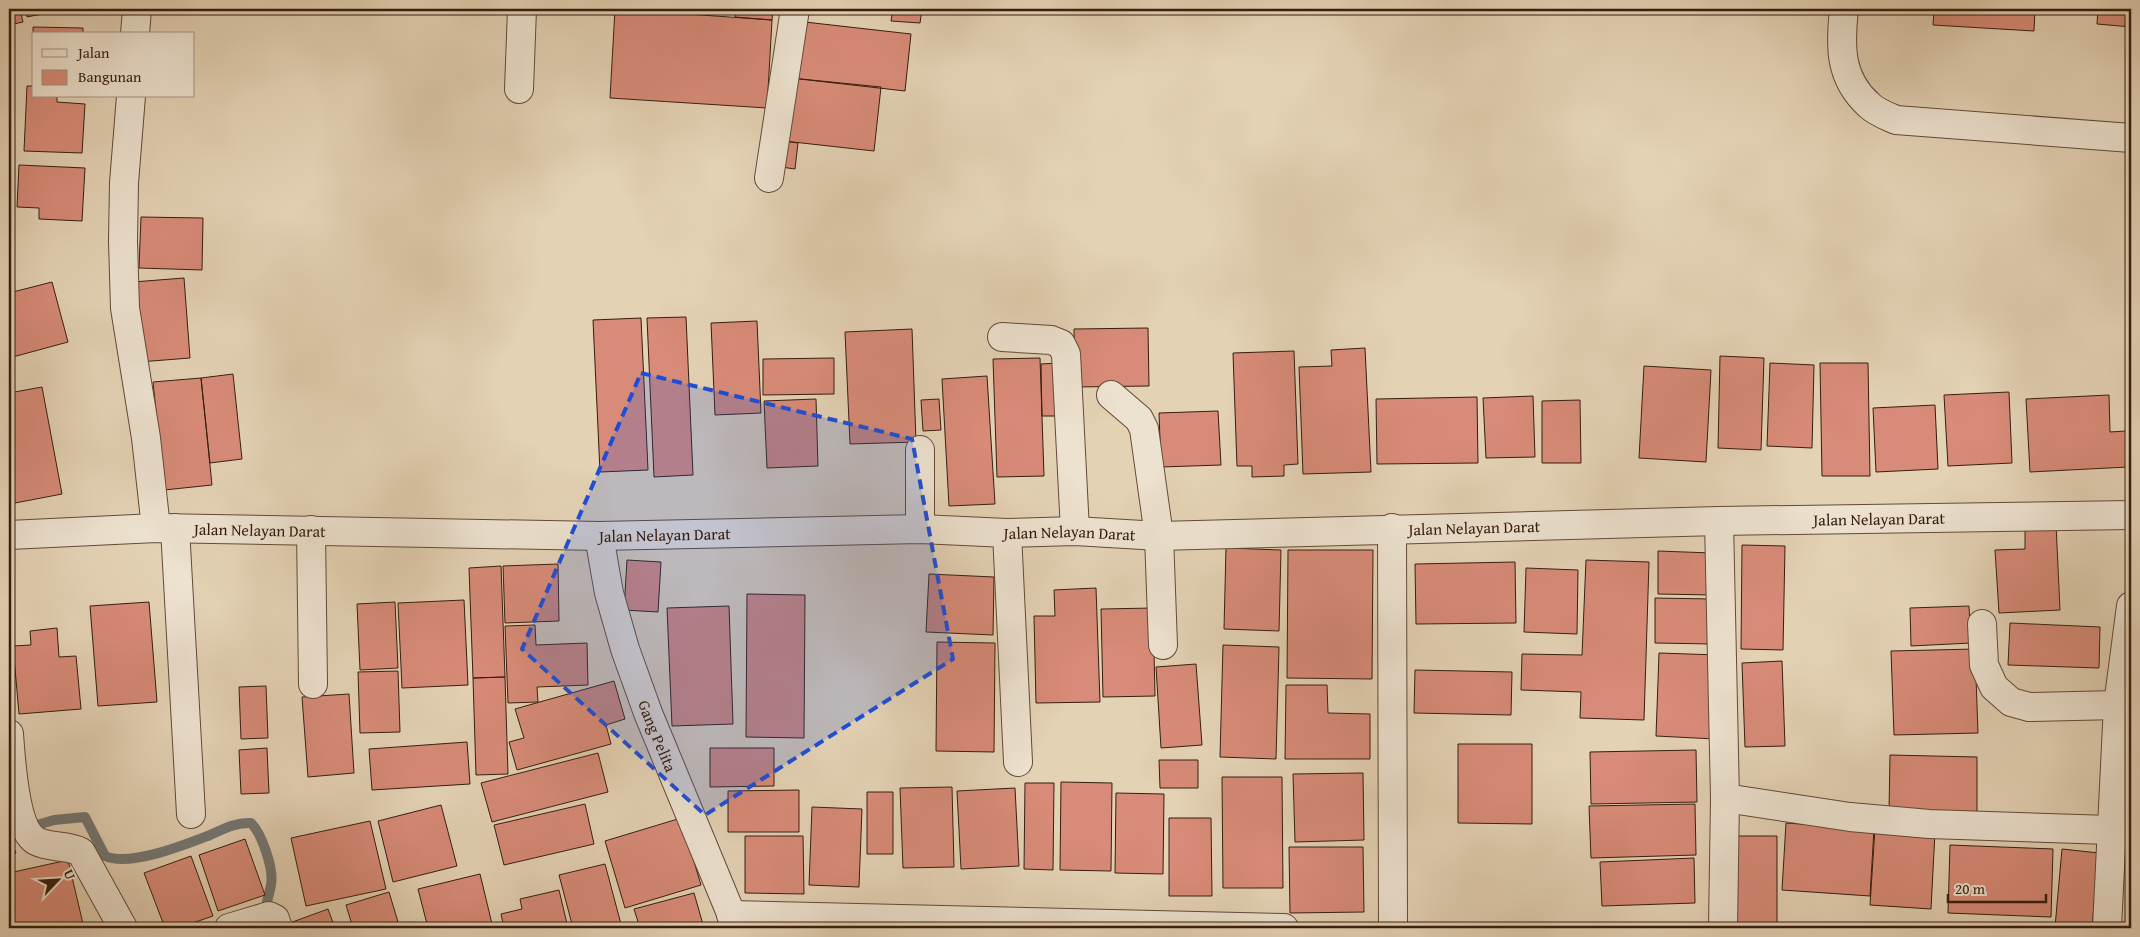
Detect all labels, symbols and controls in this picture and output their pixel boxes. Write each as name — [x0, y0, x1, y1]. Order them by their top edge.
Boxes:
legend — [32, 32, 195, 98]
text: Jalan — [76, 42, 110, 63]
text: Bangunan — [78, 66, 142, 87]
street label: Jalan Nelayan Darat — [1811, 506, 1946, 532]
street label: Jalan Nelayan Darat — [1406, 514, 1541, 541]
street label: Jalan Nelayan Darat — [192, 517, 326, 543]
street label: Jalan Nelayan Darat — [1001, 519, 1137, 547]
street label: Jalan Nelayan Darat — [597, 521, 731, 548]
street label: Gang Pelita — [632, 697, 683, 776]
north arrow — [32, 854, 82, 904]
text: U — [59, 866, 81, 884]
scale bar — [1948, 872, 2045, 904]
text: 20 m — [1955, 878, 1986, 899]

